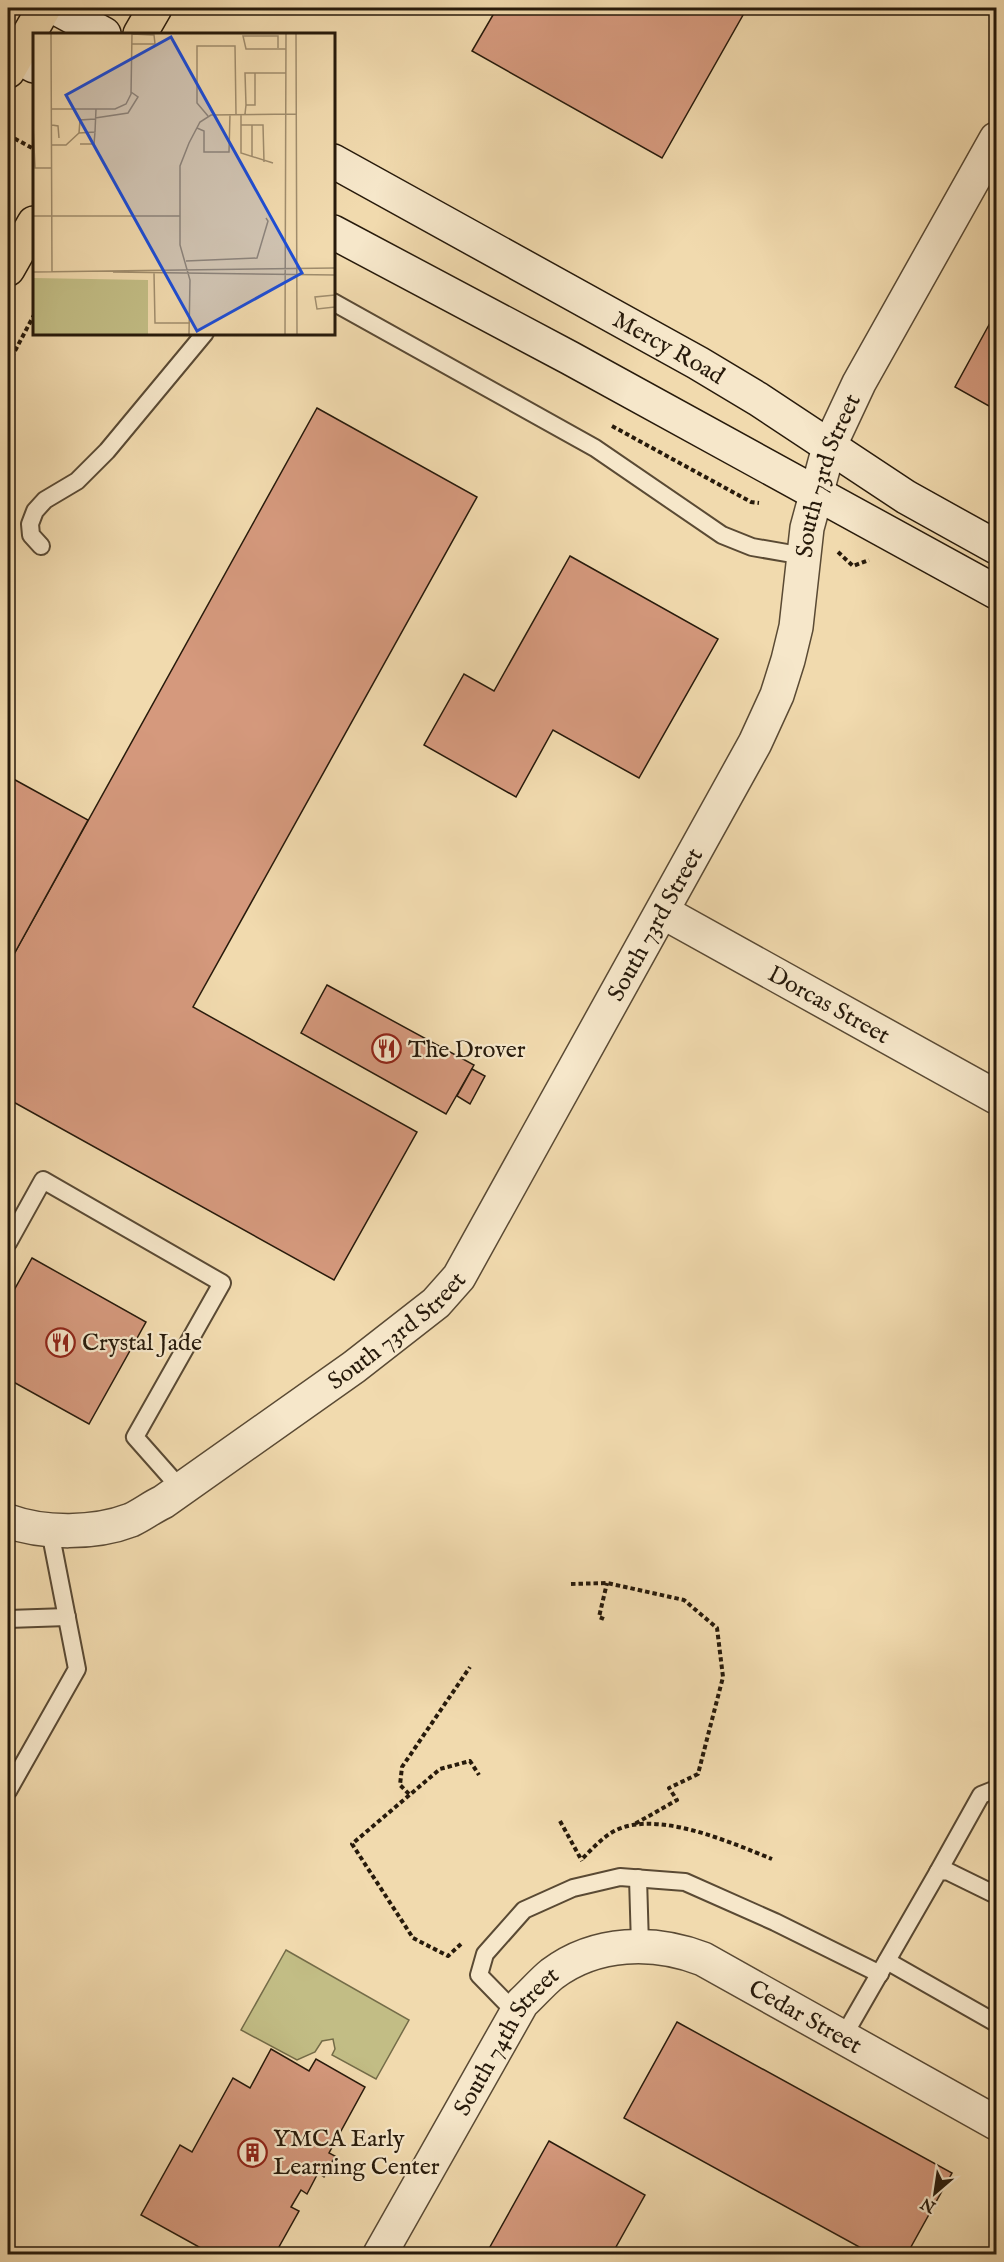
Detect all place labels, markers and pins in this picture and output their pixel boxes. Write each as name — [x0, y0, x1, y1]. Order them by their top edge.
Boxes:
restaurant icon: The Drover — [371, 1033, 403, 1065]
place label: The Drover — [408, 1035, 526, 1066]
restaurant icon: Crystal Jade — [45, 1326, 77, 1358]
place label: Crystal Jade — [82, 1328, 202, 1359]
place label: YMCA Early Learning Center — [273, 2124, 440, 2183]
building icon: YMCA Early Learning Center — [236, 2136, 268, 2168]

